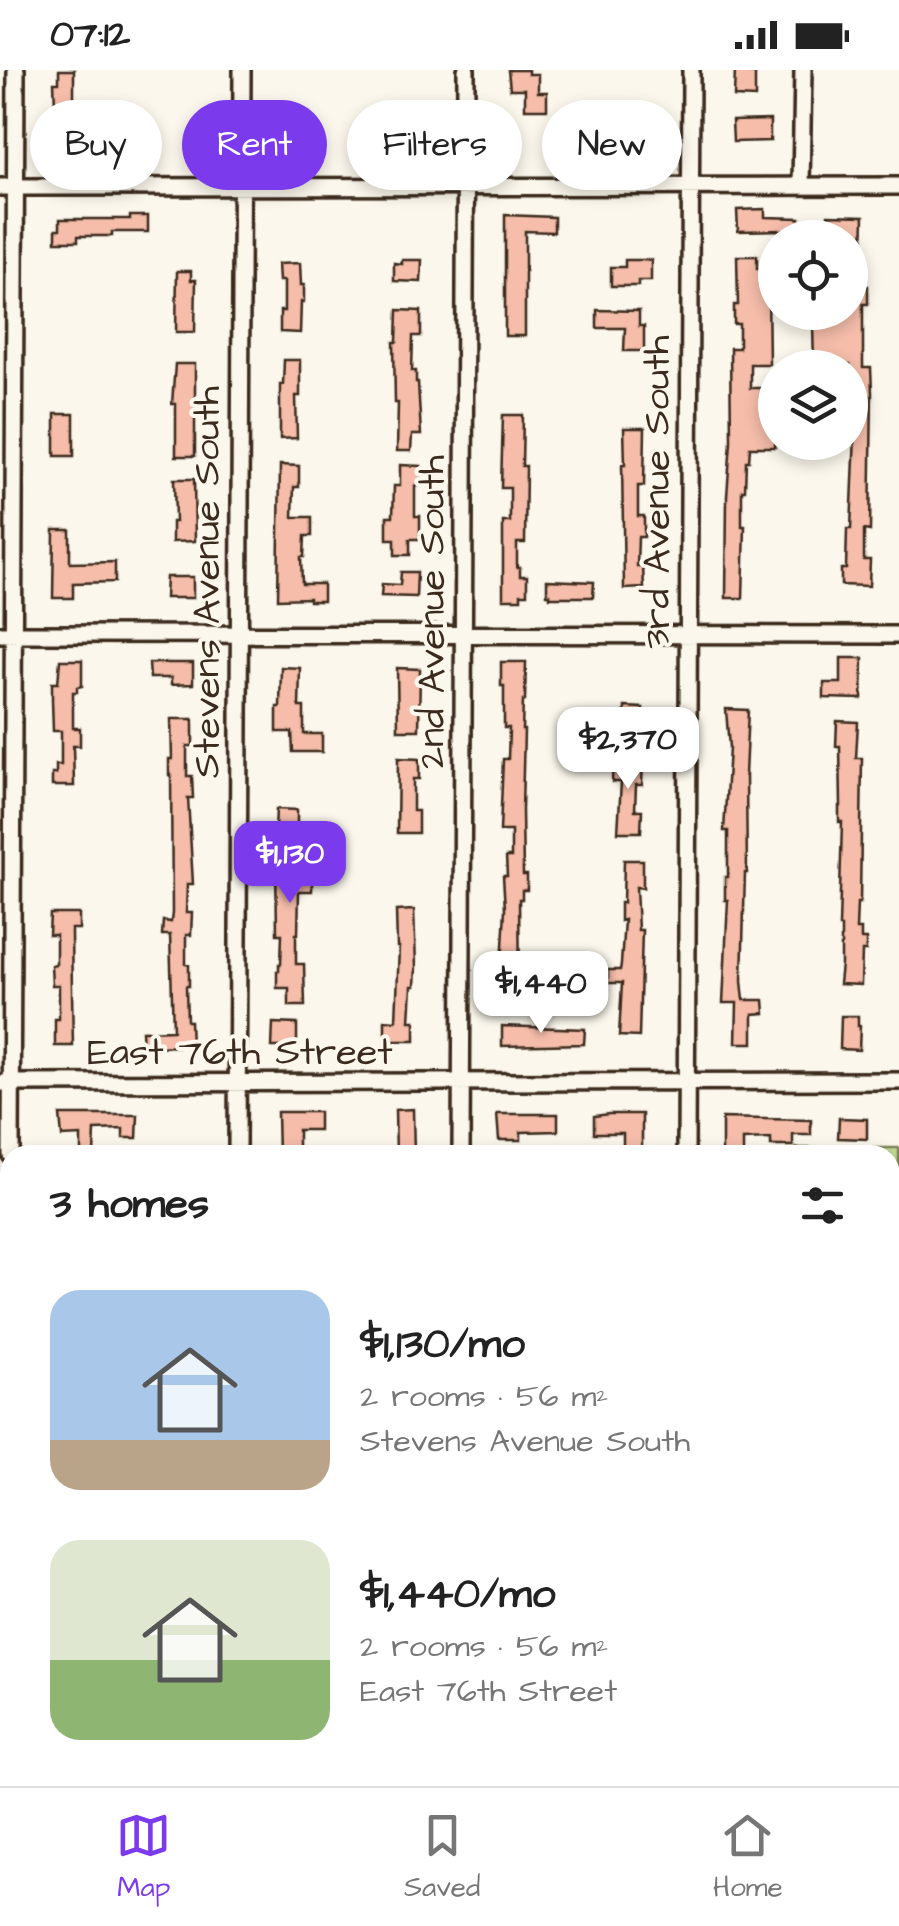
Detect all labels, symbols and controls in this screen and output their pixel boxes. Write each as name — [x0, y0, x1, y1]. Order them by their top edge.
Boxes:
text: 07:12 — [50, 9, 130, 61]
chip: Buy — [30, 100, 162, 190]
chip: Rent — [182, 100, 327, 190]
chip: Filters — [347, 100, 522, 190]
chip: New — [542, 100, 682, 190]
map controls — [758, 220, 868, 460]
button: locate — [758, 220, 868, 330]
street label: 3rd Avenue South — [632, 335, 684, 648]
button: layers — [758, 350, 868, 460]
street label: Stevens Avenue South — [182, 386, 234, 778]
street label: 2nd Avenue South — [407, 455, 459, 769]
pin: $2,370 — [547, 707, 709, 792]
text: $2,370 — [579, 717, 677, 762]
pin: $1,130 — [209, 821, 371, 906]
text: $1,130 — [256, 831, 324, 876]
pin: $1,440 — [460, 951, 622, 1036]
text: $1,440 — [495, 961, 587, 1006]
street label: East 76th Street — [87, 1027, 393, 1079]
text: 3 homes — [50, 1176, 209, 1234]
icon: filters — [795, 1178, 850, 1233]
text: $1,130/mo — [360, 1316, 525, 1374]
icon: home — [130, 1330, 250, 1450]
text: 2 rooms · 56 m² — [360, 1374, 608, 1419]
text: Stevens Avenue South — [360, 1419, 690, 1464]
text: $1,440/mo — [360, 1566, 555, 1624]
icon: home — [130, 1580, 250, 1700]
text: 2 rooms · 56 m² — [360, 1624, 608, 1669]
text: East 76th Street — [360, 1669, 617, 1714]
tab: Map — [116, 1808, 171, 1907]
tab: Saved — [404, 1808, 480, 1907]
tab: Home — [713, 1808, 783, 1907]

